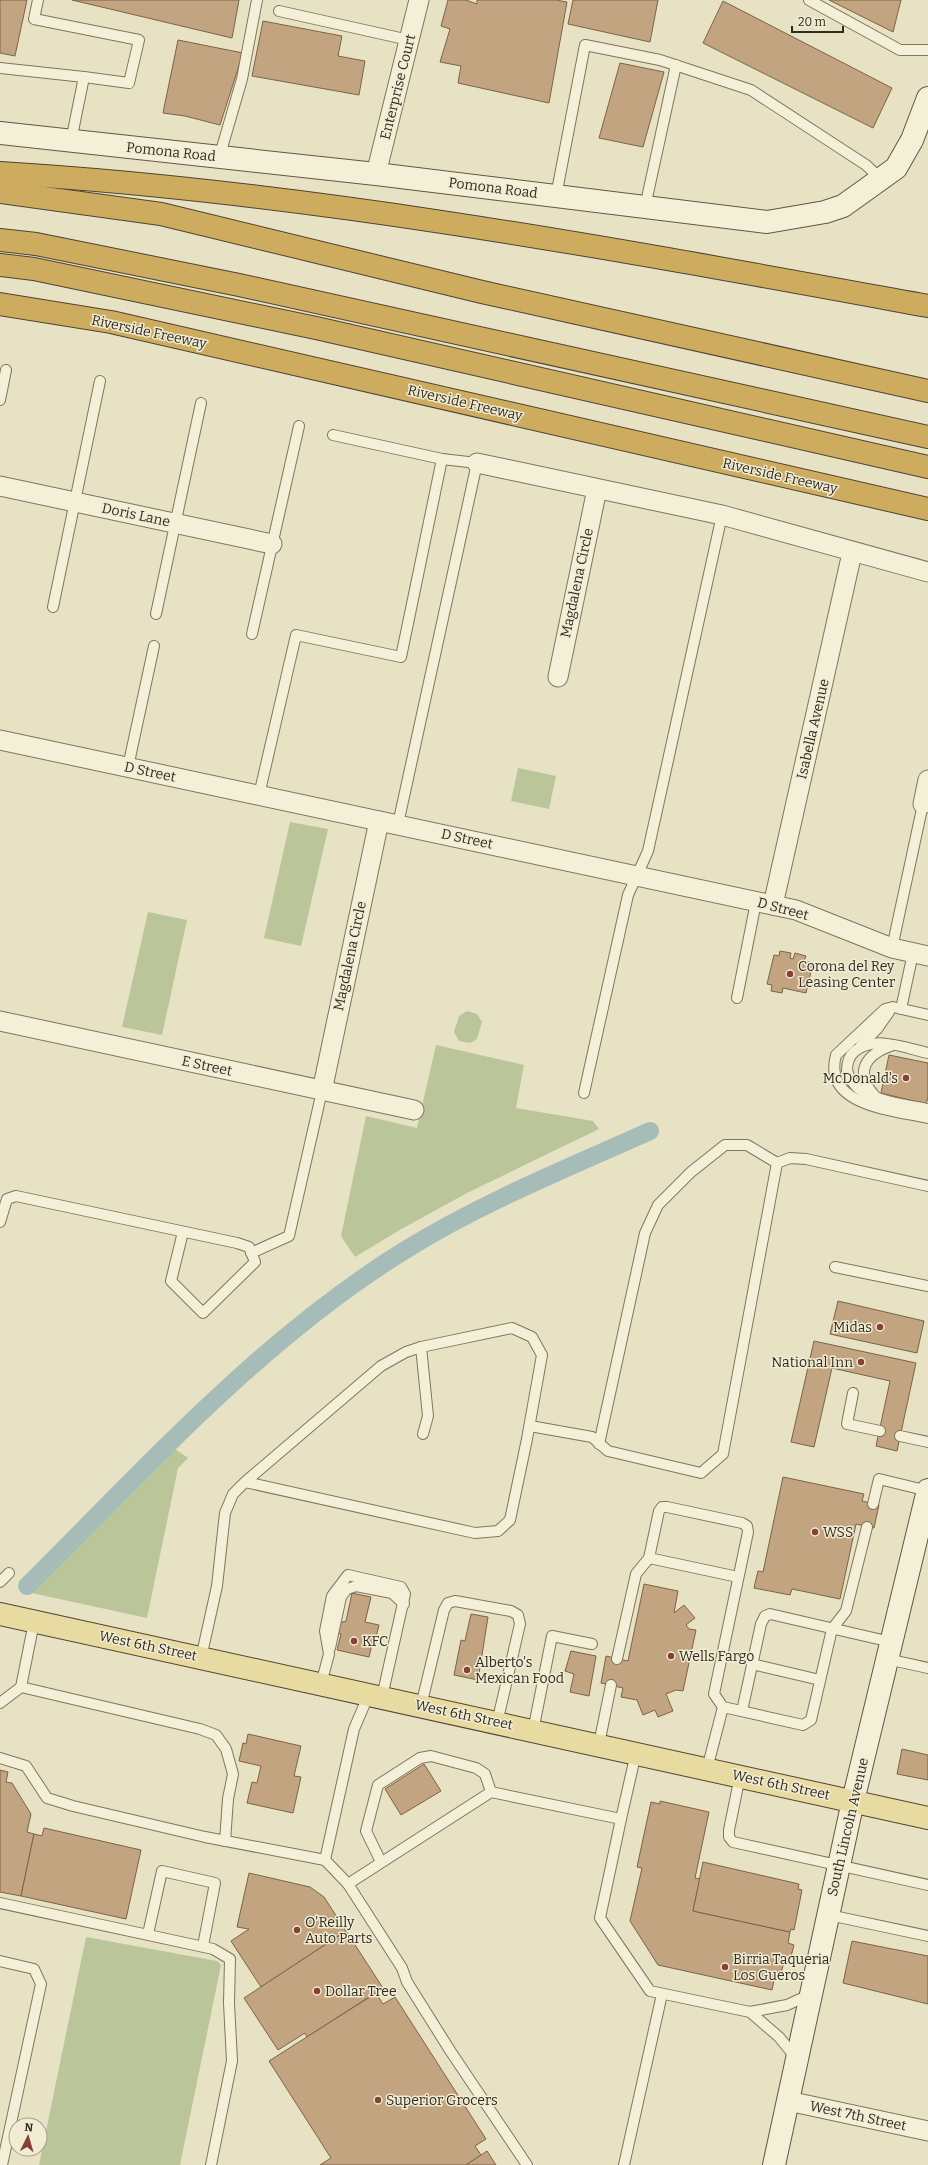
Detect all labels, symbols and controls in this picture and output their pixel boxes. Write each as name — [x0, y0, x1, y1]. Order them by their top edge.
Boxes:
scale bar — [792, 8, 843, 34]
text: 20 m — [798, 15, 827, 29]
street label: Enterprise Court — [377, 32, 419, 142]
street label: Pomona Road — [125, 139, 217, 165]
street label: Pomona Road — [447, 174, 539, 202]
street label: Riverside Freeway — [90, 311, 209, 353]
street label: Riverside Freeway — [406, 382, 525, 425]
street label: Riverside Freeway — [721, 455, 840, 498]
street label: Doris Lane — [100, 499, 172, 531]
street label: Magdalena Circle — [557, 527, 597, 639]
street label: Isabella Avenue — [793, 677, 833, 781]
street label: D Street — [123, 758, 177, 786]
street label: D Street — [440, 825, 494, 853]
street label: D Street — [755, 894, 811, 924]
street label: Magdalena Circle — [330, 900, 370, 1012]
place label: Corona del Rey Leasing Center — [798, 958, 895, 991]
marker: Corona del Rey Leasing Center — [785, 969, 795, 979]
street label: E Street — [180, 1052, 234, 1080]
place label: McDonald's — [823, 1070, 898, 1087]
marker: McDonald's — [901, 1073, 911, 1083]
place label: Midas — [833, 1319, 872, 1336]
marker: Midas — [875, 1322, 885, 1332]
place label: National Inn — [771, 1354, 853, 1371]
marker: National Inn — [856, 1357, 866, 1367]
place label: WSS — [823, 1524, 853, 1541]
marker: WSS — [810, 1527, 820, 1537]
street label: West 6th Street — [97, 1627, 199, 1665]
place label: KFC — [362, 1633, 388, 1650]
marker: KFC — [349, 1636, 359, 1646]
place label: Wells Fargo — [679, 1648, 754, 1665]
marker: Wells Fargo — [666, 1651, 676, 1661]
place label: Alberto's Mexican Food — [475, 1654, 564, 1687]
marker: Alberto's Mexican Food — [462, 1665, 472, 1675]
street label: West 6th Street — [413, 1696, 515, 1734]
street label: South Lincoln Avenue — [824, 1756, 872, 1898]
street label: West 6th Street — [730, 1766, 832, 1804]
place label: O'Reilly Auto Parts — [305, 1914, 372, 1947]
marker: O'Reilly Auto Parts — [292, 1925, 302, 1935]
place label: Birria Taqueria Los Gueros — [733, 1951, 830, 1984]
marker: Birria Taqueria Los Gueros — [720, 1962, 730, 1972]
place label: Dollar Tree — [325, 1983, 397, 2000]
marker: Dollar Tree — [312, 1986, 322, 1996]
place label: Superior Grocers — [386, 2092, 498, 2109]
marker: Superior Grocers — [373, 2095, 383, 2105]
street label: West 7th Street — [808, 2097, 908, 2135]
north arrow — [8, 2117, 48, 2157]
text: N — [24, 2121, 34, 2134]

